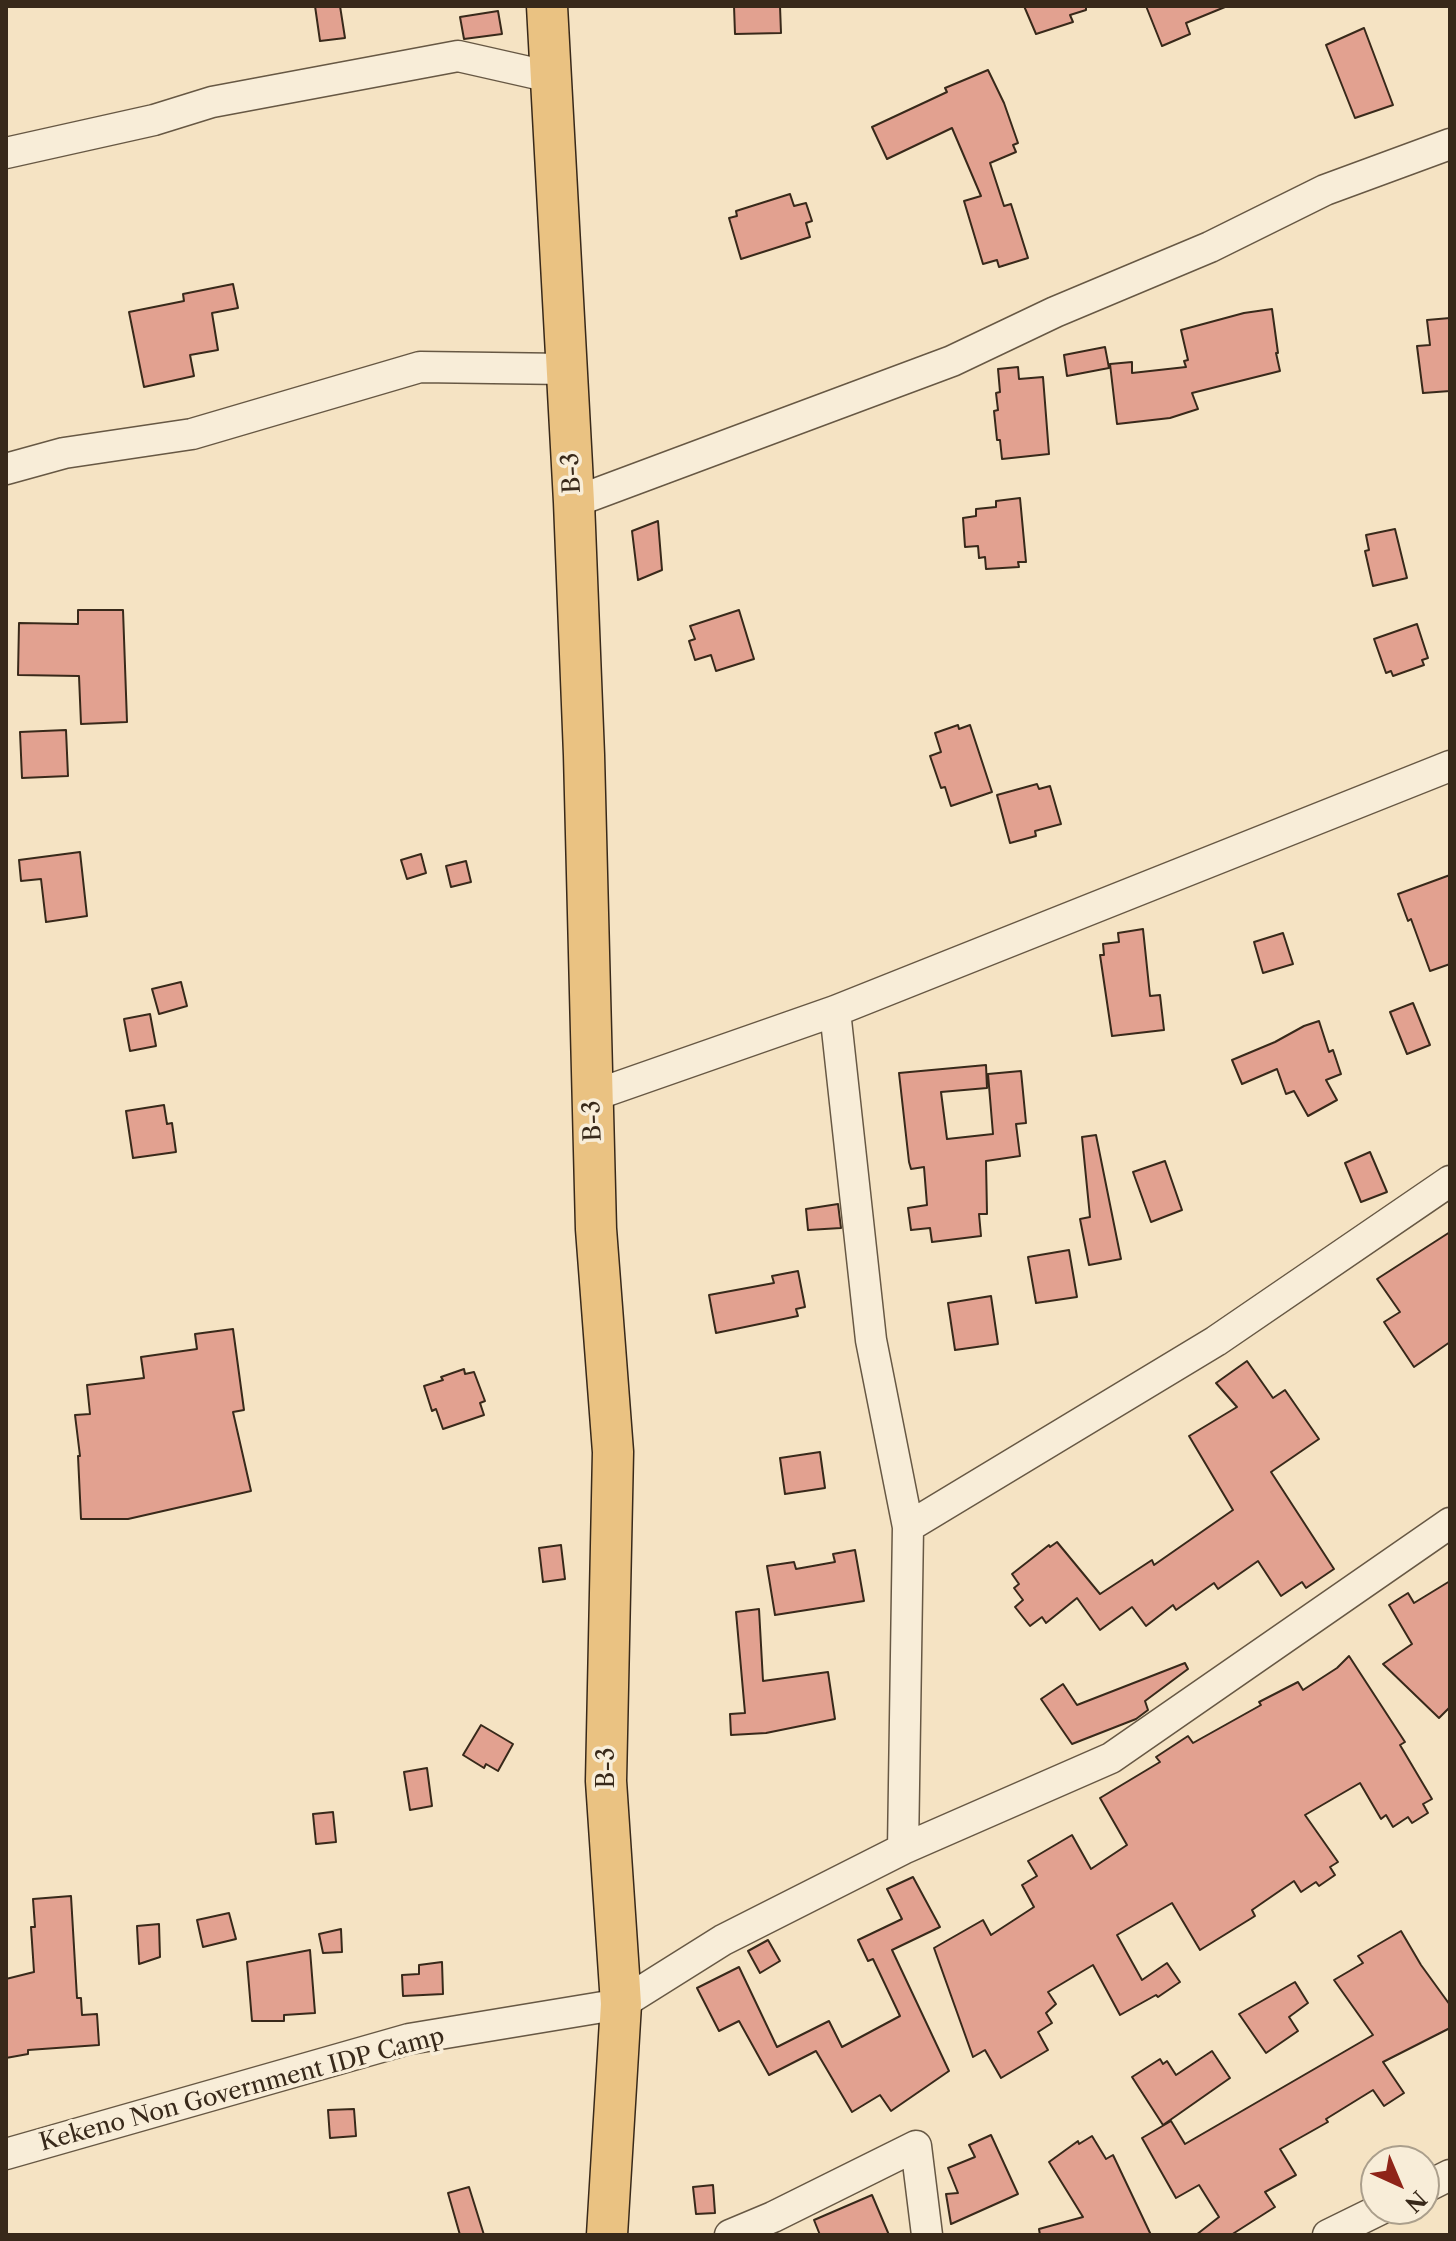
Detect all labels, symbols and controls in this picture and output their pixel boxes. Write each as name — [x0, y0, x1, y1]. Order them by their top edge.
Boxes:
street label: B-3 — [557, 452, 587, 494]
street label: B-3 — [578, 1100, 608, 1142]
street label: B-3 — [593, 1748, 621, 1788]
street label: Kekeno Non Government IDP Camp — [36, 2022, 448, 2158]
north arrow — [1360, 2145, 1440, 2225]
text: N — [1399, 2185, 1432, 2218]

